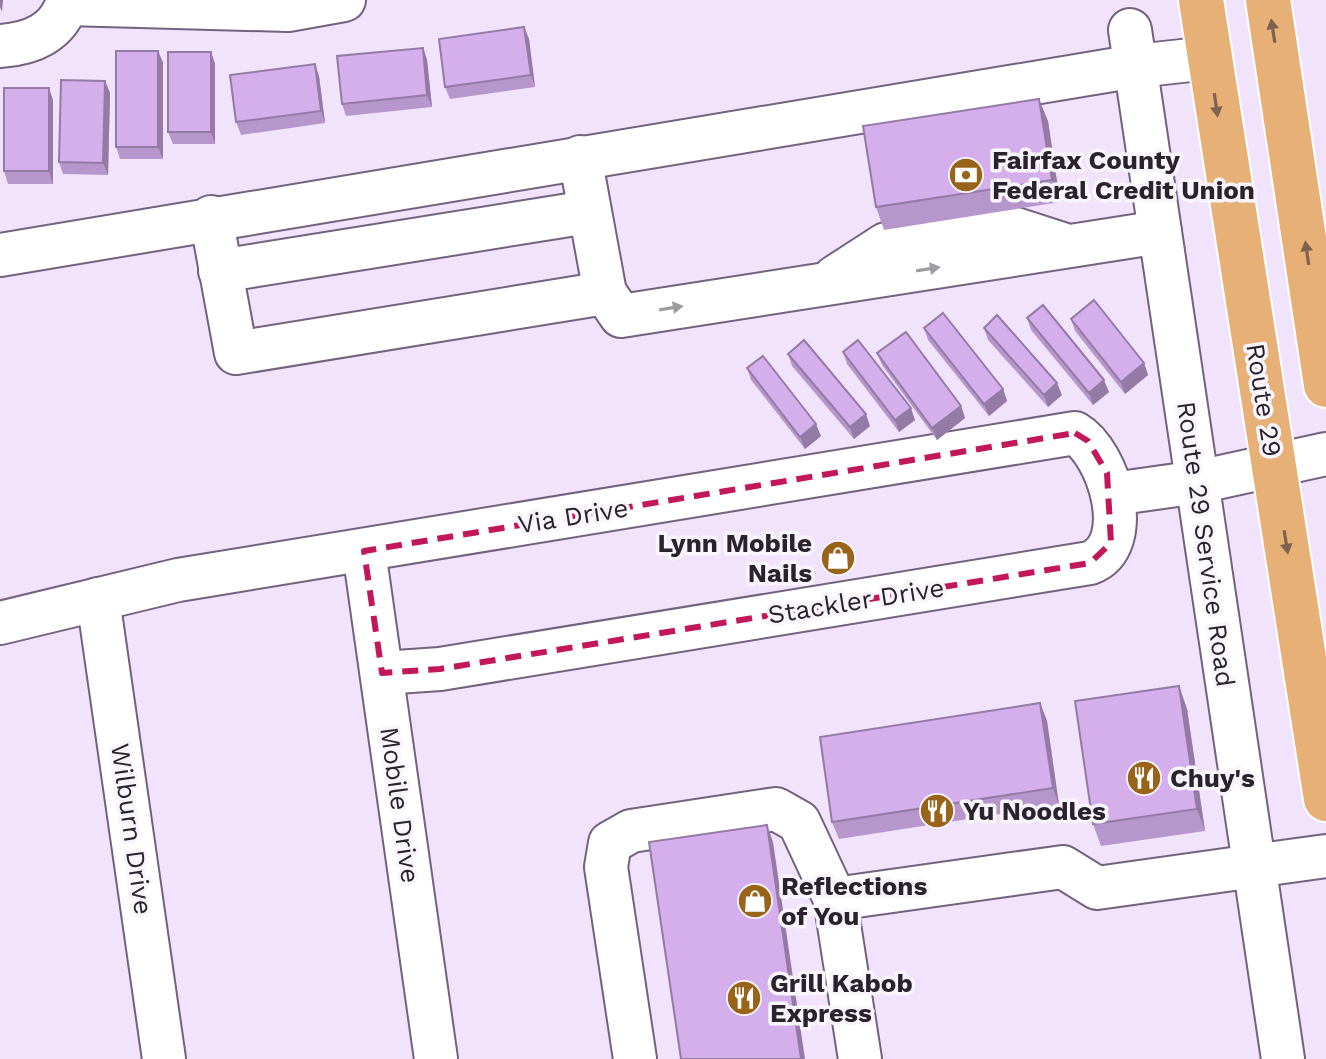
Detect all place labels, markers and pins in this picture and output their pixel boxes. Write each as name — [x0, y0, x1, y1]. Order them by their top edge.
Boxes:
place label: Fairfax County Federal Credit Union — [992, 145, 1255, 205]
bank icon: Fairfax County Federal Credit Union — [947, 156, 985, 194]
place label: Lynn Mobile Nails — [657, 528, 812, 588]
shop icon: Lynn Mobile Nails — [819, 539, 857, 577]
restaurant icon: Chuy's — [1125, 759, 1163, 797]
place label: Chuy's — [1170, 763, 1255, 793]
restaurant icon: Yu Noodles — [918, 792, 956, 830]
place label: Yu Noodles — [963, 796, 1106, 826]
place label: Reflections of You — [781, 871, 927, 931]
shop icon: Reflections of You — [736, 882, 774, 920]
place label: Grill Kabob Express — [770, 968, 913, 1028]
restaurant icon: Grill Kabob Express — [725, 979, 763, 1017]

